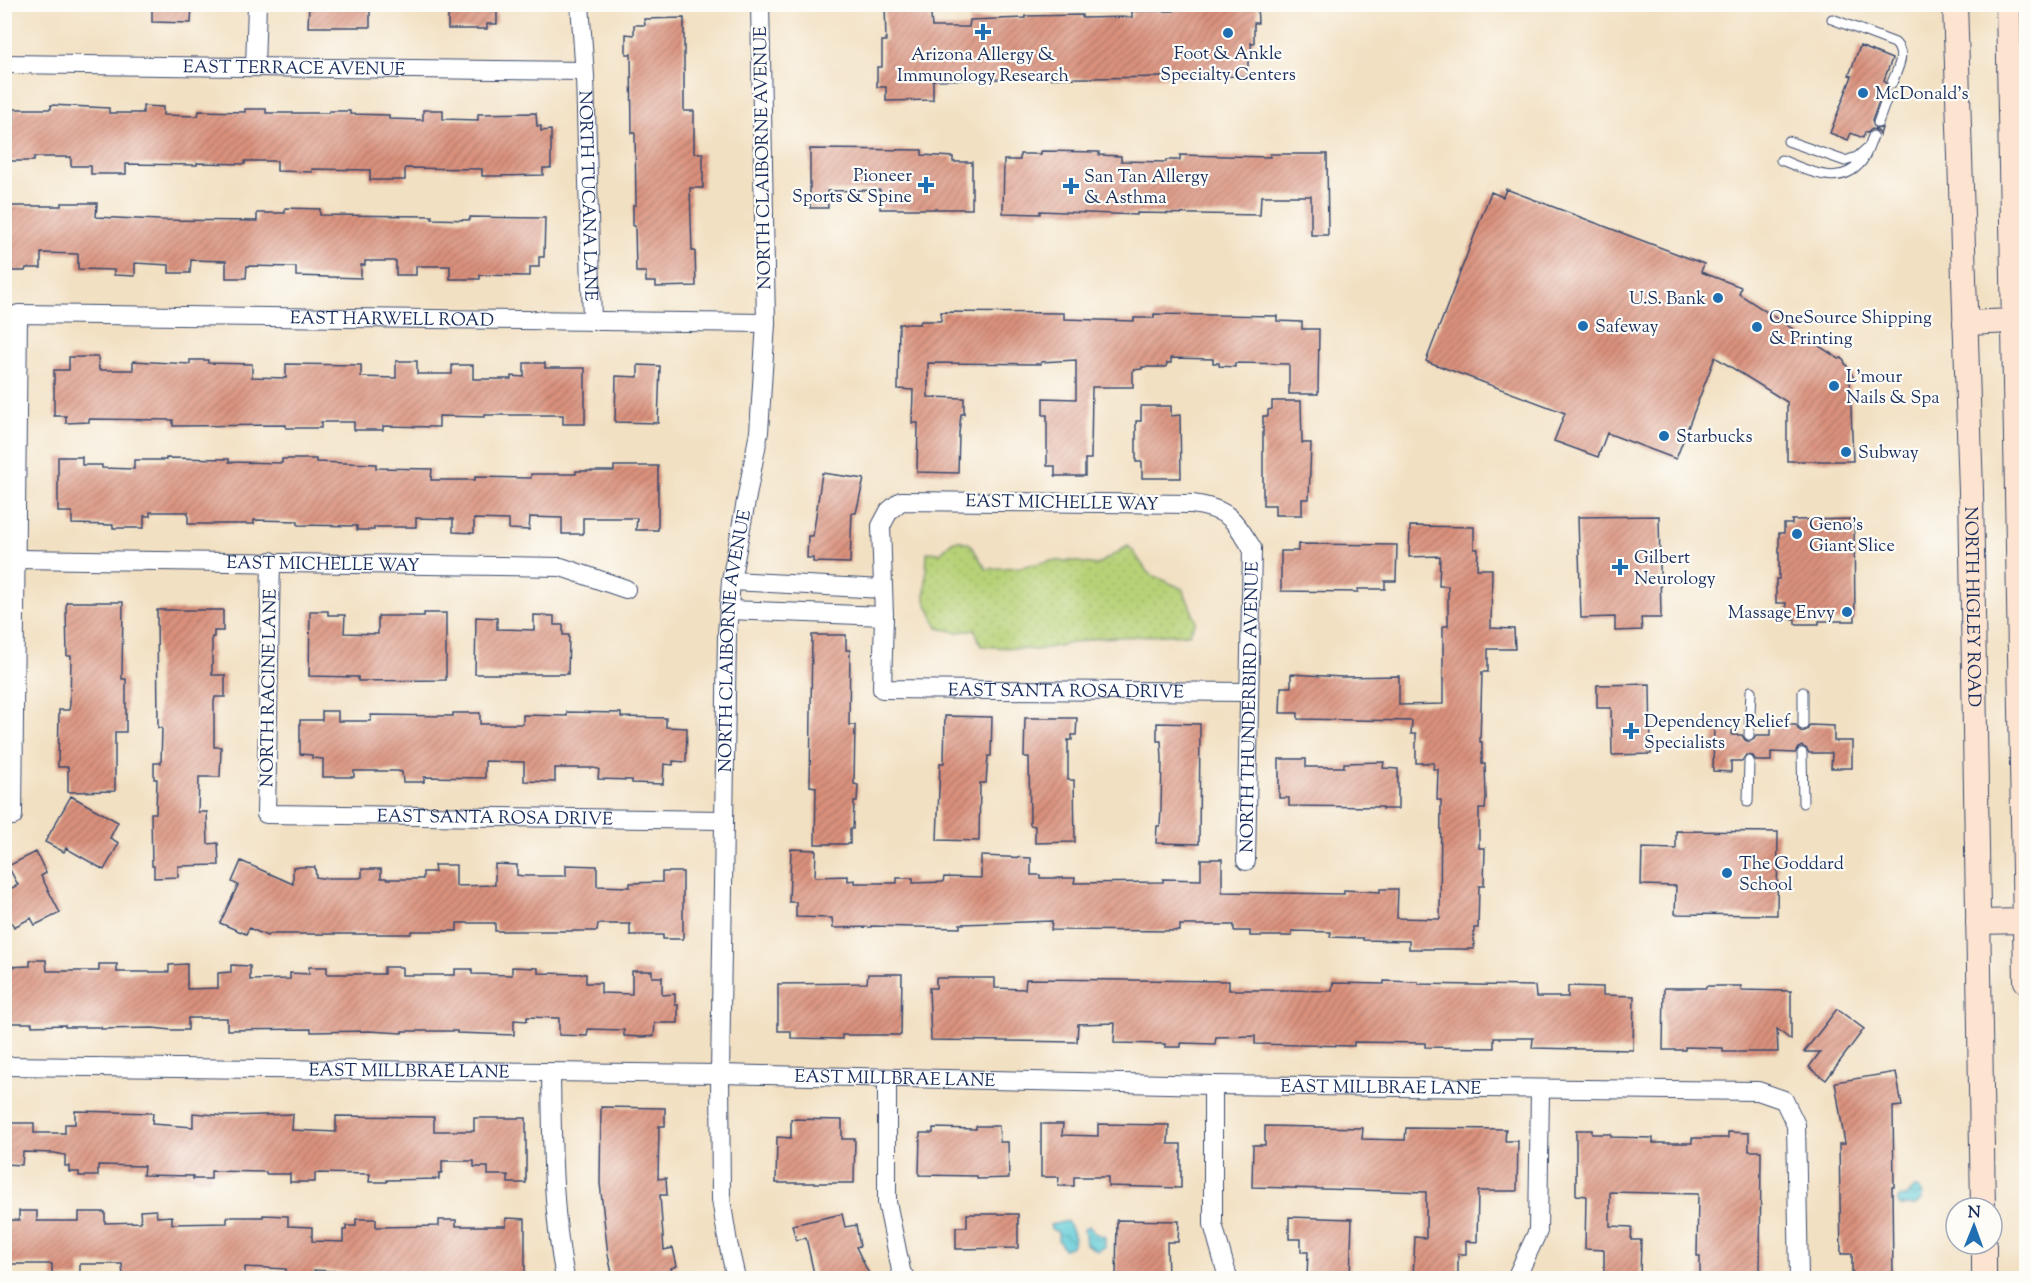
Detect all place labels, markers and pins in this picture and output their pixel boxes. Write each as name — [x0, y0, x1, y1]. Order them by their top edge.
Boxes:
marker: Arizona Allergy & Immunology Research — [974, 23, 992, 41]
marker: Foot & Ankle Specialty Centers — [1221, 26, 1235, 40]
place label: Foot & Ankle Specialty Centers — [1160, 42, 1296, 89]
place label: Arizona Allergy & Immunology Research — [897, 43, 1069, 90]
place label: McDonald's — [1875, 82, 1969, 108]
marker: McDonald's — [1856, 86, 1870, 100]
place label: Pioneer Sports & Spine — [792, 164, 912, 211]
place label: San Tan Allergy & Asthma — [1084, 165, 1209, 212]
marker: Pioneer Sports & Spine — [917, 176, 935, 194]
marker: San Tan Allergy & Asthma — [1062, 177, 1080, 195]
place label: U.S. Bank — [1629, 287, 1706, 313]
marker: U.S. Bank — [1711, 291, 1725, 305]
place label: OneSource Shipping & Printing — [1769, 306, 1932, 353]
place label: Safeway — [1595, 315, 1659, 341]
marker: Safeway — [1576, 319, 1590, 333]
marker: OneSource Shipping & Printing — [1750, 320, 1764, 334]
place label: L'mour Nails & Spa — [1846, 365, 1940, 412]
marker: L'mour Nails & Spa — [1827, 379, 1841, 393]
place label: Starbucks — [1676, 425, 1753, 451]
marker: Starbucks — [1657, 429, 1671, 443]
place label: Subway — [1858, 441, 1919, 467]
marker: Subway — [1839, 445, 1853, 459]
place label: Geno's Giant Slice — [1809, 513, 1895, 560]
marker: Geno's Giant Slice — [1790, 527, 1804, 541]
place label: Gilbert Neurology — [1634, 546, 1716, 593]
marker: Gilbert Neurology — [1611, 558, 1629, 576]
place label: Massage Envy — [1728, 601, 1835, 627]
marker: Massage Envy — [1840, 605, 1854, 619]
place label: Dependency Relief Specialists — [1644, 710, 1791, 757]
marker: Dependency Relief Specialists — [1622, 722, 1640, 740]
place label: The Goddard School — [1739, 852, 1844, 899]
marker: The Goddard School — [1720, 866, 1734, 880]

